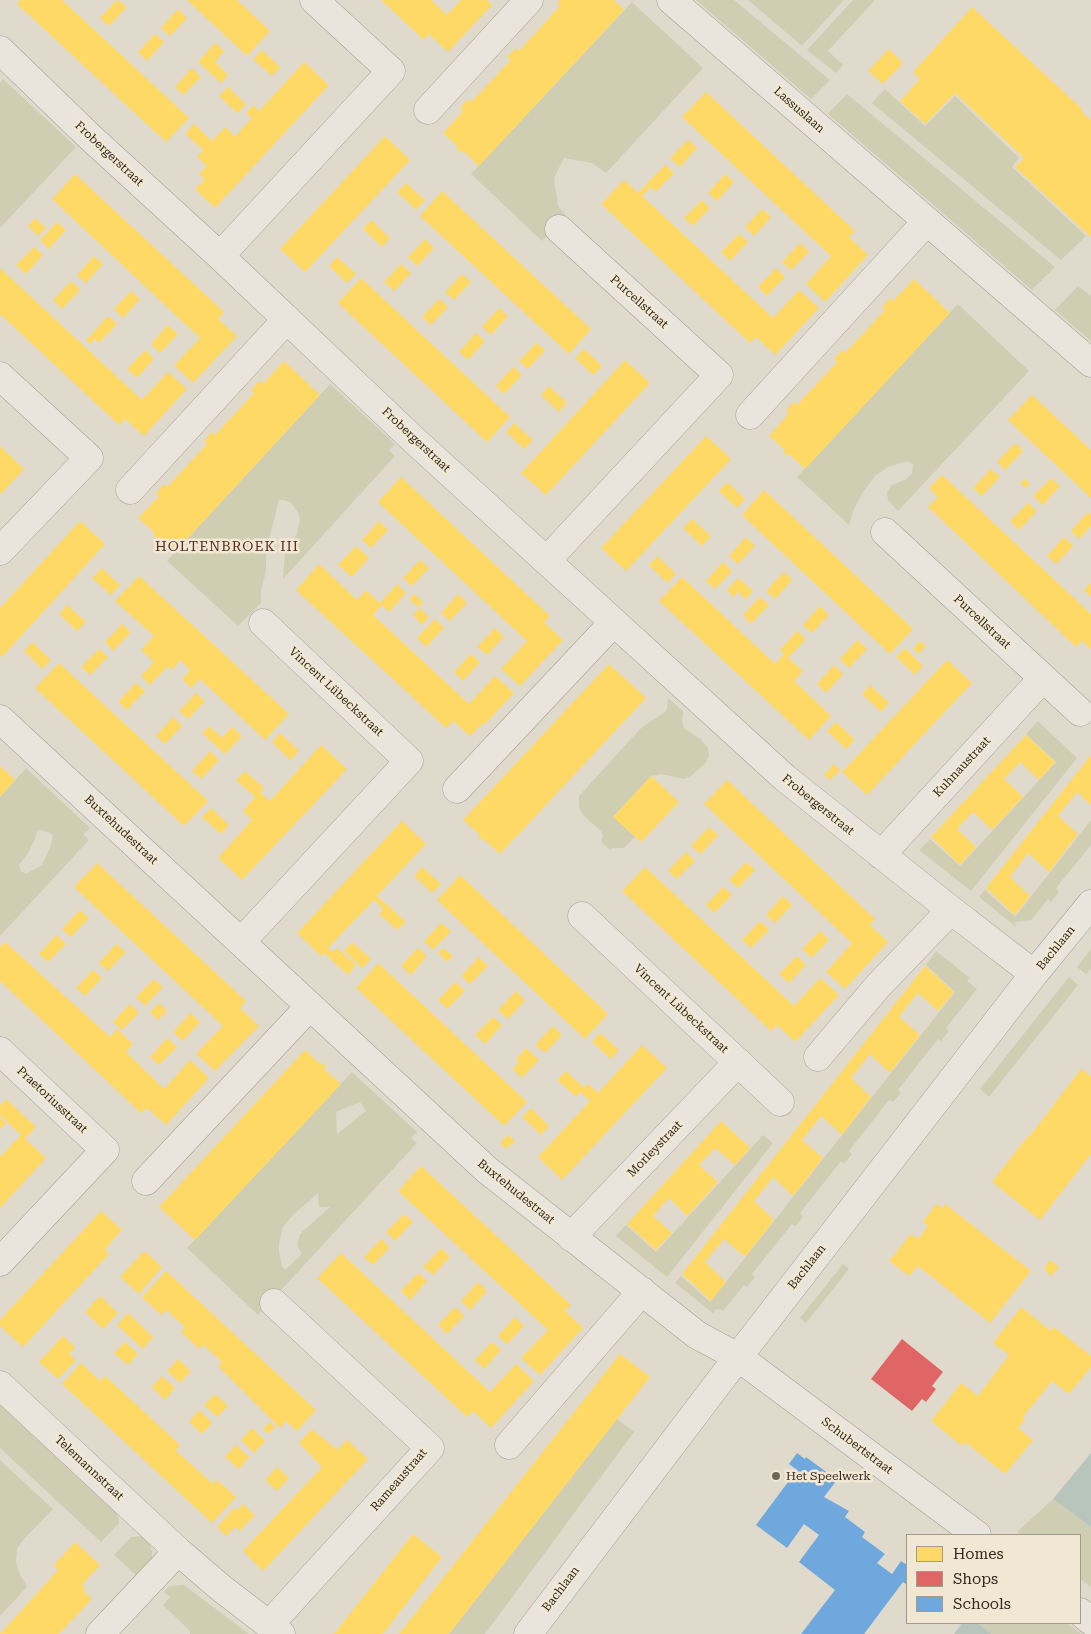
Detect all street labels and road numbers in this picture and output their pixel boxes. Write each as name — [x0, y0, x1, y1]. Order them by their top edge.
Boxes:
street label: Lassuslaan — [771, 84, 827, 136]
street label: Frobergerstraat — [72, 119, 146, 189]
street label: Purcellstraat — [607, 272, 671, 332]
street label: Frobergerstraat — [379, 405, 453, 475]
street label: Purcellstraat — [950, 592, 1014, 652]
street label: Vincent Lübeckstraat — [286, 644, 386, 740]
street label: Kuhnaustraat — [930, 734, 994, 800]
street label: Frobergerstraat — [779, 772, 857, 838]
street label: Buxtehudestraat — [81, 792, 161, 868]
street label: Bachlaan — [1034, 923, 1078, 973]
street label: Vincent Lübeckstraat — [631, 961, 731, 1057]
street label: Praetoriusstraat — [14, 1064, 90, 1136]
street label: Morleystraat — [624, 1118, 686, 1180]
street label: Buxtehudestraat — [474, 1156, 558, 1228]
street label: Bachlaan — [785, 1242, 829, 1292]
street label: Schubertstraat — [818, 1414, 896, 1478]
street label: Telemannstraat — [51, 1432, 127, 1504]
street label: Rameaustraat — [368, 1446, 430, 1514]
street label: Bachlaan — [539, 1564, 583, 1614]

